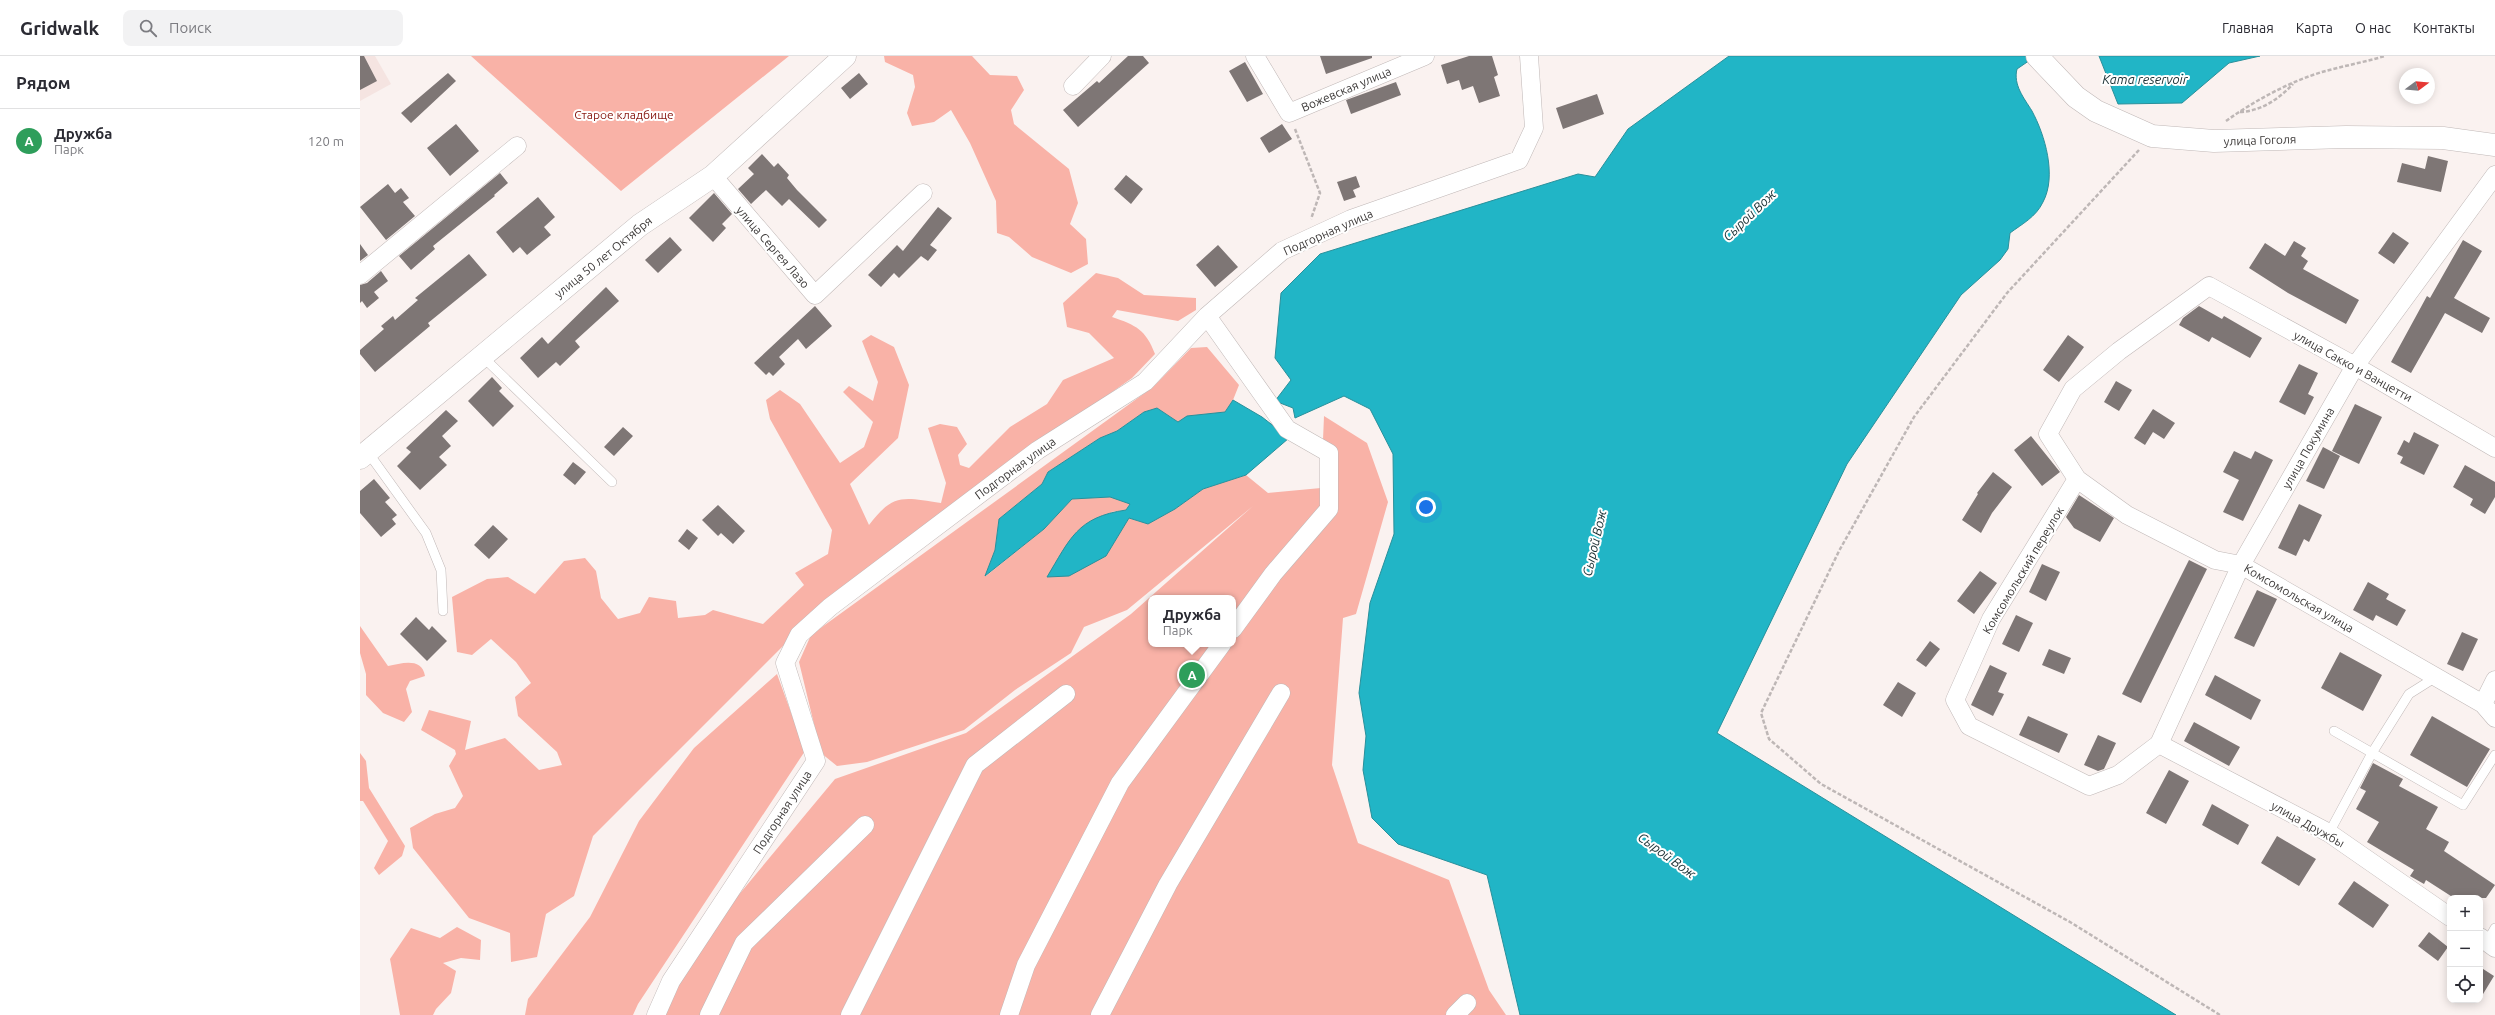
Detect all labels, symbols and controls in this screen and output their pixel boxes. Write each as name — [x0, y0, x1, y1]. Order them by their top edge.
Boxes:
search box — [123, 10, 403, 46]
text: Gridwalk — [20, 17, 99, 39]
icon: search — [137, 17, 159, 39]
text: Поиск — [169, 19, 212, 36]
text: Главная — [2222, 20, 2274, 36]
text: Карта — [2296, 20, 2333, 36]
text: О нас — [2355, 20, 2391, 36]
text: Контакты — [2413, 20, 2475, 36]
street label: Вожевская улица — [1299, 64, 1393, 114]
north arrow — [2399, 68, 2435, 104]
water label: Kama reservoir — [2102, 72, 2189, 86]
text: Рядом — [16, 73, 71, 92]
park label: Старое кладбище — [574, 108, 674, 121]
text: Дружба — [54, 125, 112, 142]
street label: улица Гоголя — [2223, 132, 2297, 148]
text: A — [24, 134, 34, 148]
text: 120 m — [308, 134, 344, 148]
text: Парк — [54, 142, 84, 156]
water label: Сырой Вож — [1720, 186, 1779, 244]
street label: улица Сергея Лазо — [734, 203, 812, 291]
street label: Подгорная улица — [1281, 206, 1375, 258]
street label: улица 50 лет Октября — [552, 214, 654, 300]
street label: улица Сакко и Ванцетти — [2292, 328, 2414, 404]
street label: улица Покумина — [2279, 405, 2337, 491]
street label: Подгорная улица — [972, 434, 1058, 502]
your location — [1416, 497, 1436, 517]
street label: Комсомольский переулок — [1980, 504, 2066, 636]
water label: Сырой Вож — [1580, 508, 1609, 578]
street label: Комсомольская улица — [2242, 561, 2356, 635]
popup — [1148, 595, 1236, 647]
text: Дружба — [1163, 606, 1221, 623]
text: Парк — [1163, 623, 1193, 637]
pin: A — [1179, 660, 1205, 690]
street label: Подгорная улица — [750, 768, 814, 856]
street label: улица Дружбы — [2269, 799, 2347, 849]
water label: Сырой Вож — [1636, 829, 1699, 881]
map controls — [2447, 895, 2483, 1003]
button: + — [2447, 895, 2483, 931]
button: − — [2447, 931, 2483, 967]
button: locate — [2447, 967, 2483, 1003]

